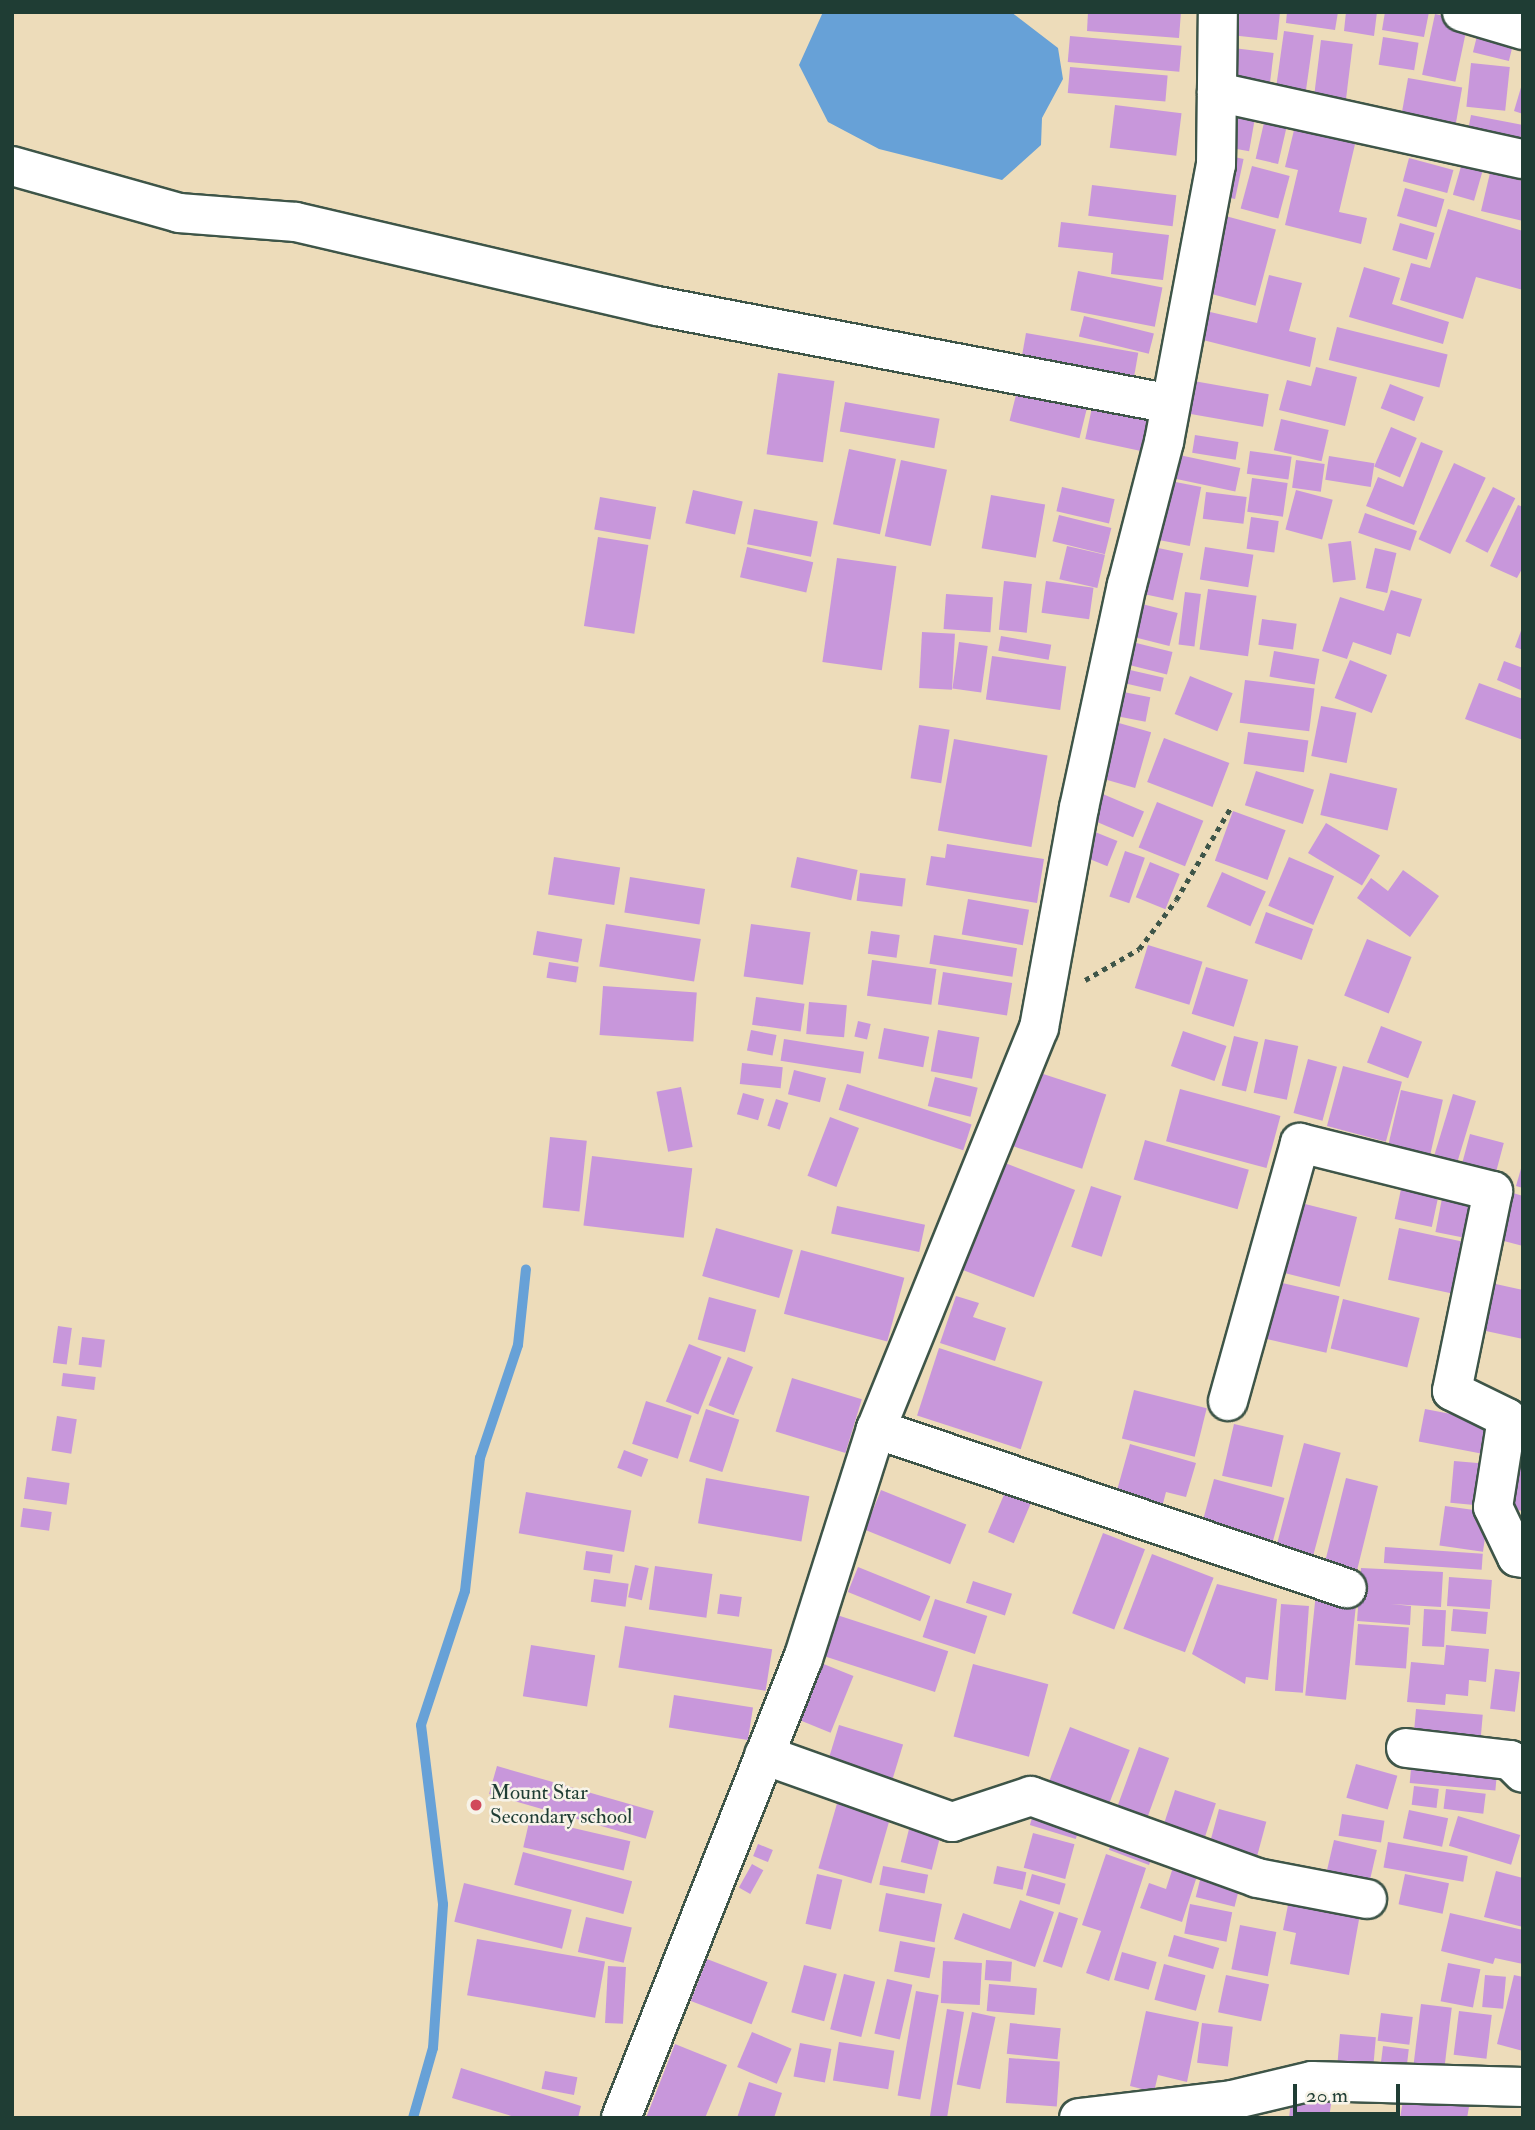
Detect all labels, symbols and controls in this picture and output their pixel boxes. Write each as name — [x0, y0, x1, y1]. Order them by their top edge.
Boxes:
place label: Mount Star Secondary school — [490, 1780, 632, 1830]
marker: Mount Star Secondary school — [468, 1797, 484, 1813]
scale bar — [1297, 2070, 1404, 2114]
text: 20 m — [1306, 2082, 1348, 2109]

